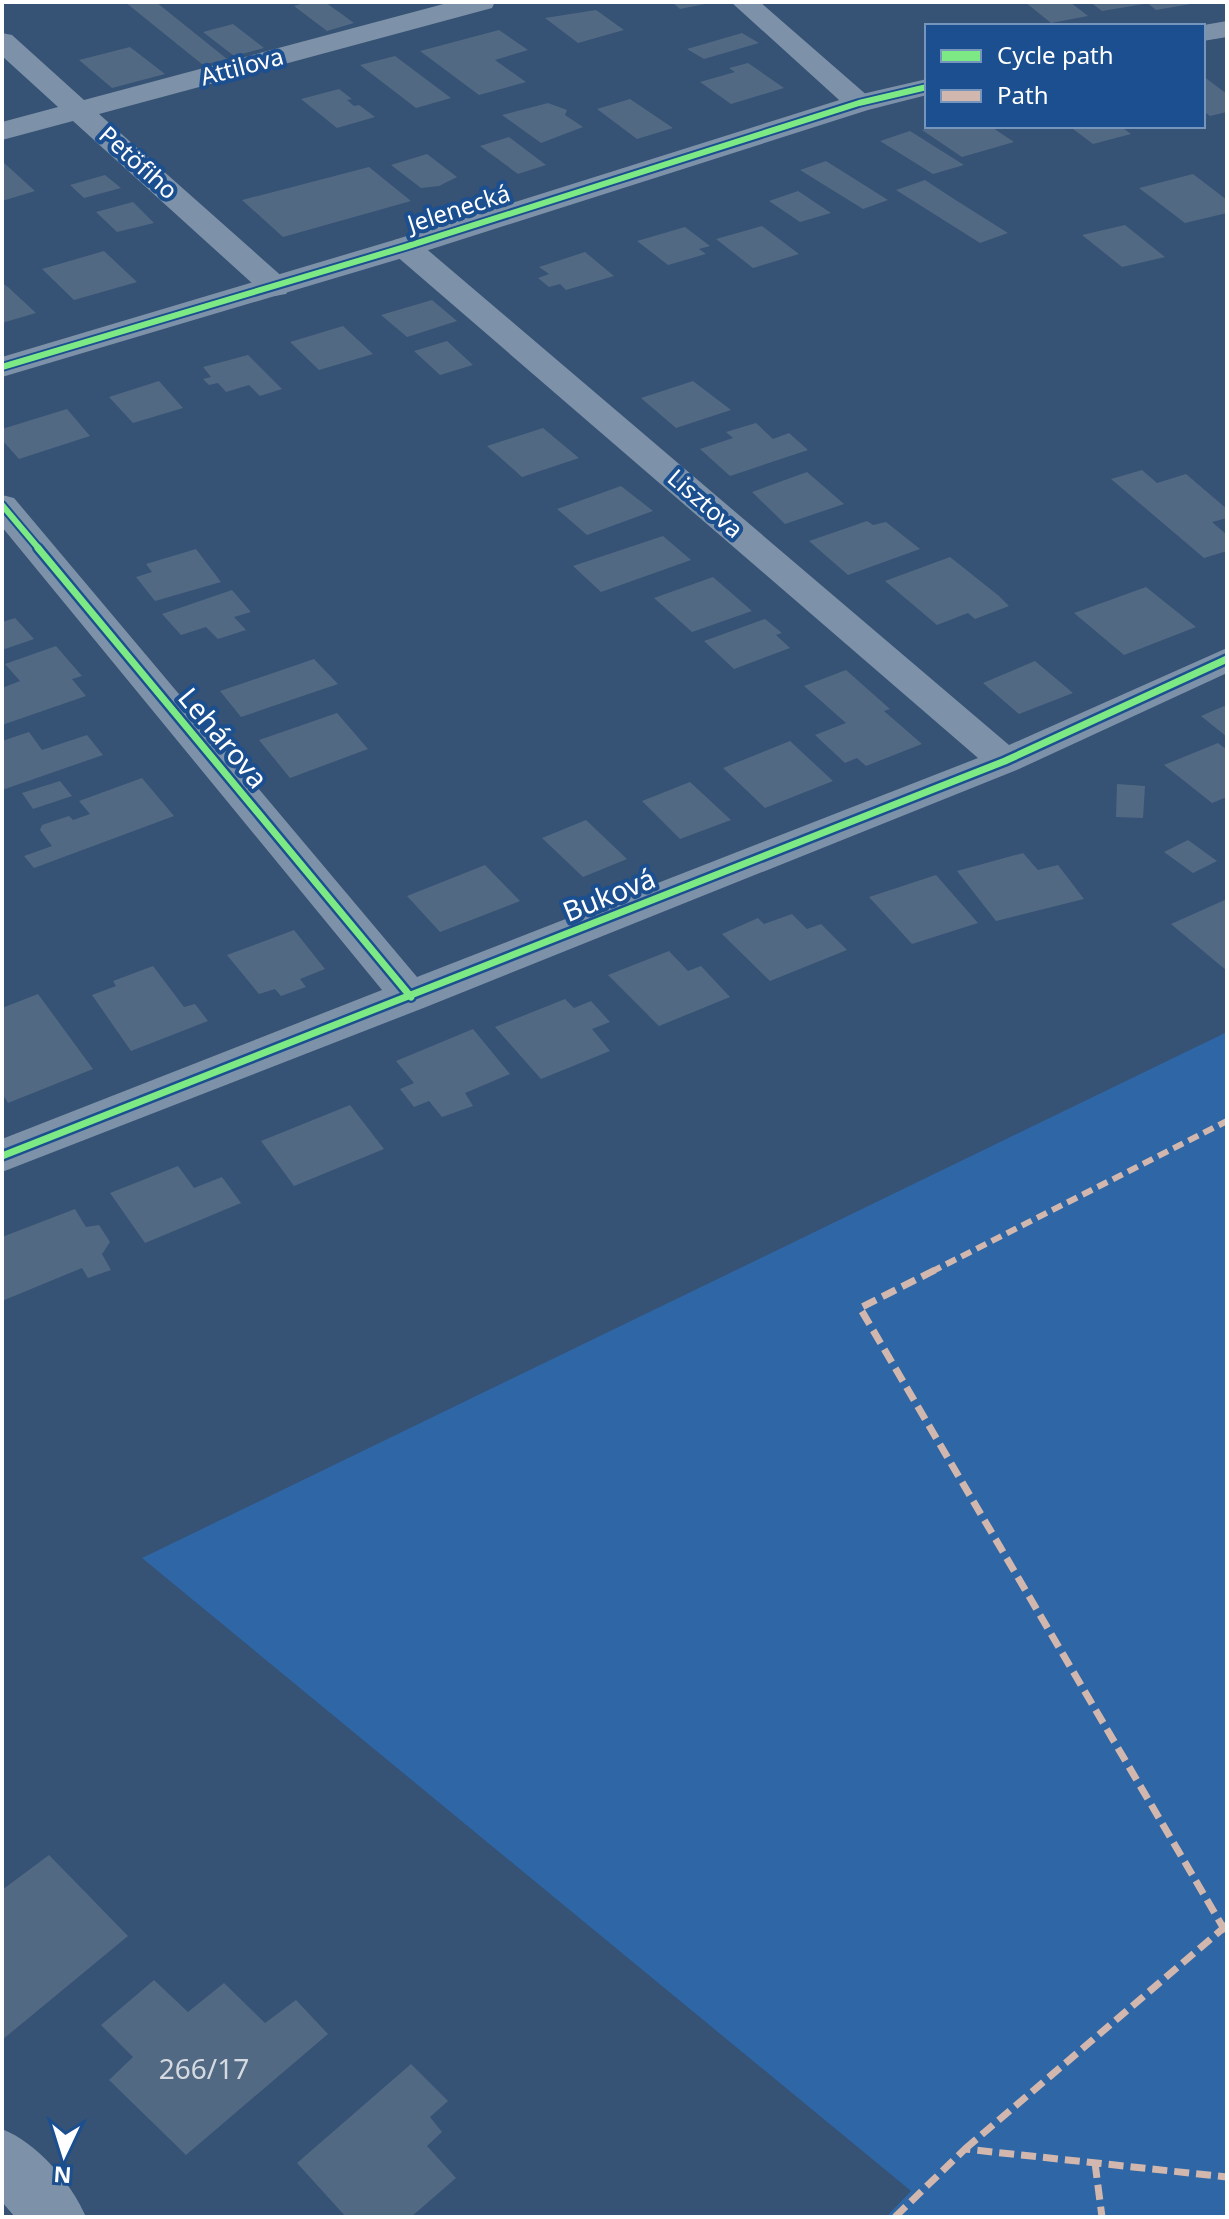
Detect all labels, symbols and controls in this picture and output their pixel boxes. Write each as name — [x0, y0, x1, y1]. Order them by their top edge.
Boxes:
legend — [925, 24, 1205, 128]
text: Cycle path — [997, 38, 1114, 71]
street label: Attilova — [196, 39, 287, 92]
text: Path — [997, 78, 1048, 111]
street label: Petöfiho — [93, 118, 185, 206]
street label: Jelenecká — [401, 176, 514, 240]
street label: Lisztova — [661, 461, 751, 545]
street label: Lehárova — [170, 679, 277, 796]
street label: Buková — [557, 858, 661, 930]
house number: 266/17 — [159, 2049, 249, 2087]
north arrow — [24, 2115, 104, 2195]
text: N — [53, 2160, 73, 2192]

